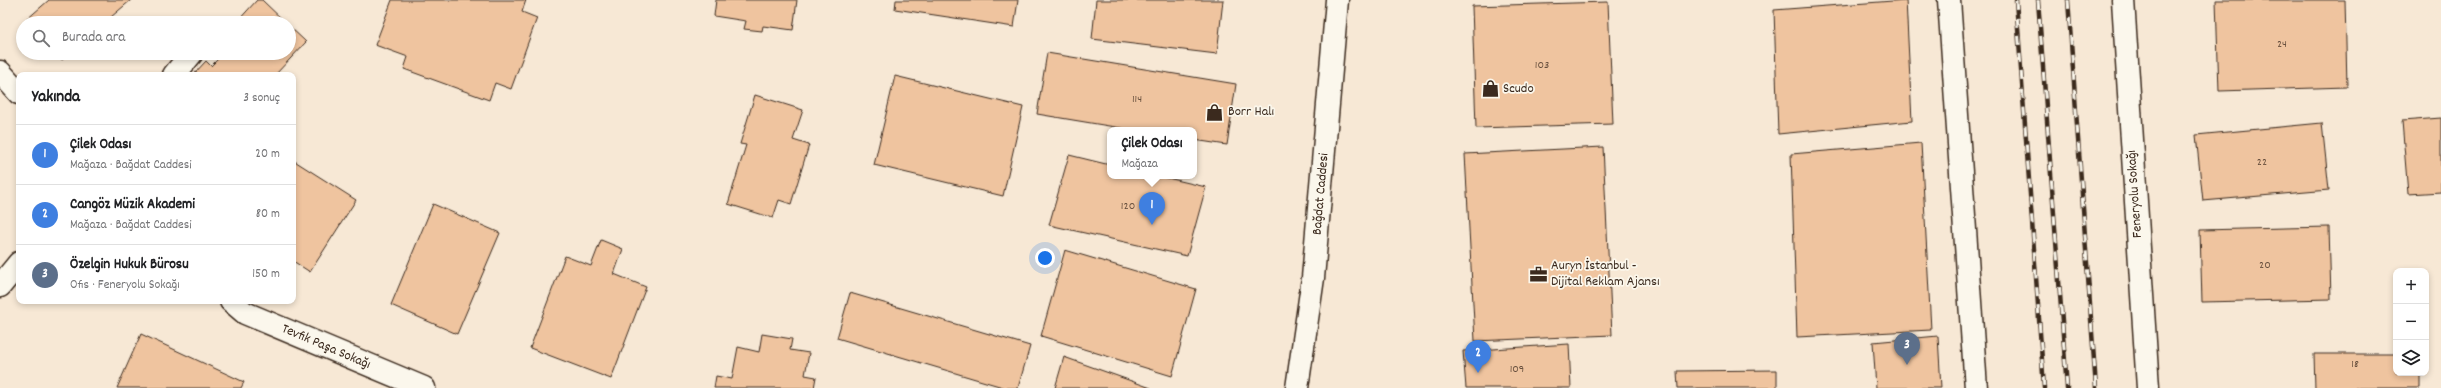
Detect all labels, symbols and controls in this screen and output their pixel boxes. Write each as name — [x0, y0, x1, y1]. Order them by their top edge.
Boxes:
search box — [16, 16, 296, 60]
icon: search — [30, 27, 52, 49]
text: Burada ara — [62, 27, 125, 49]
house number: 24 — [2277, 36, 2287, 53]
house number: 103 — [1535, 57, 1549, 74]
shop icon: Scudo — [1480, 79, 1500, 99]
place label: Scudo — [1503, 79, 1534, 99]
text: Yakında — [32, 86, 80, 110]
text: 3 sonuç — [243, 89, 280, 108]
house number: 114 — [1132, 91, 1142, 108]
shop icon: Borr Halı — [1205, 102, 1225, 122]
place label: Borr Halı — [1228, 102, 1274, 122]
popup — [1107, 127, 1197, 179]
text: Çilek Odası — [1121, 133, 1183, 155]
text: Çilek Odası — [70, 134, 131, 156]
text: 1 — [44, 145, 46, 164]
text: 20 m — [255, 145, 280, 164]
street label: Feneryolu Sokağı — [2122, 149, 2148, 239]
street label: Bağdat Caddesi — [1307, 152, 1335, 236]
house number: 22 — [2257, 154, 2267, 171]
text: Mağaza — [1121, 155, 1158, 174]
text: Mağaza · Bağdat Caddesi — [70, 156, 192, 175]
pin: 1 — [1139, 192, 1165, 225]
text: Cangöz Müzik Akademi — [70, 194, 195, 216]
house number: 120 — [1121, 198, 1135, 215]
text: 2 — [42, 205, 48, 224]
text: 80 m — [256, 205, 280, 224]
text: Mağaza · Bağdat Caddesi — [70, 216, 192, 235]
your location — [1035, 248, 1055, 268]
text: Özelgin Hukuk Bürosu — [70, 254, 189, 276]
place label: Auryn İstanbul - Dijital Reklam Ajansı — [1551, 256, 1660, 292]
house number: 20 — [2259, 257, 2271, 274]
office icon: Auryn İstanbul - Dijital Reklam Ajansı — [1528, 264, 1548, 284]
text: 3 — [42, 265, 48, 284]
text: 150 m — [252, 265, 280, 284]
map controls — [2393, 268, 2429, 376]
button: + — [2393, 268, 2429, 304]
text: Ofis · Feneryolu Sokağı — [70, 276, 180, 295]
button: − — [2393, 304, 2429, 340]
street label: Tevfik Paşa Sokağı — [278, 319, 374, 375]
pin: 3 — [1894, 332, 1920, 365]
pin: 2 — [1465, 340, 1491, 373]
button: layers — [2393, 340, 2429, 376]
house number: 18 — [2351, 356, 2359, 373]
house number: 109 — [1510, 361, 1524, 378]

